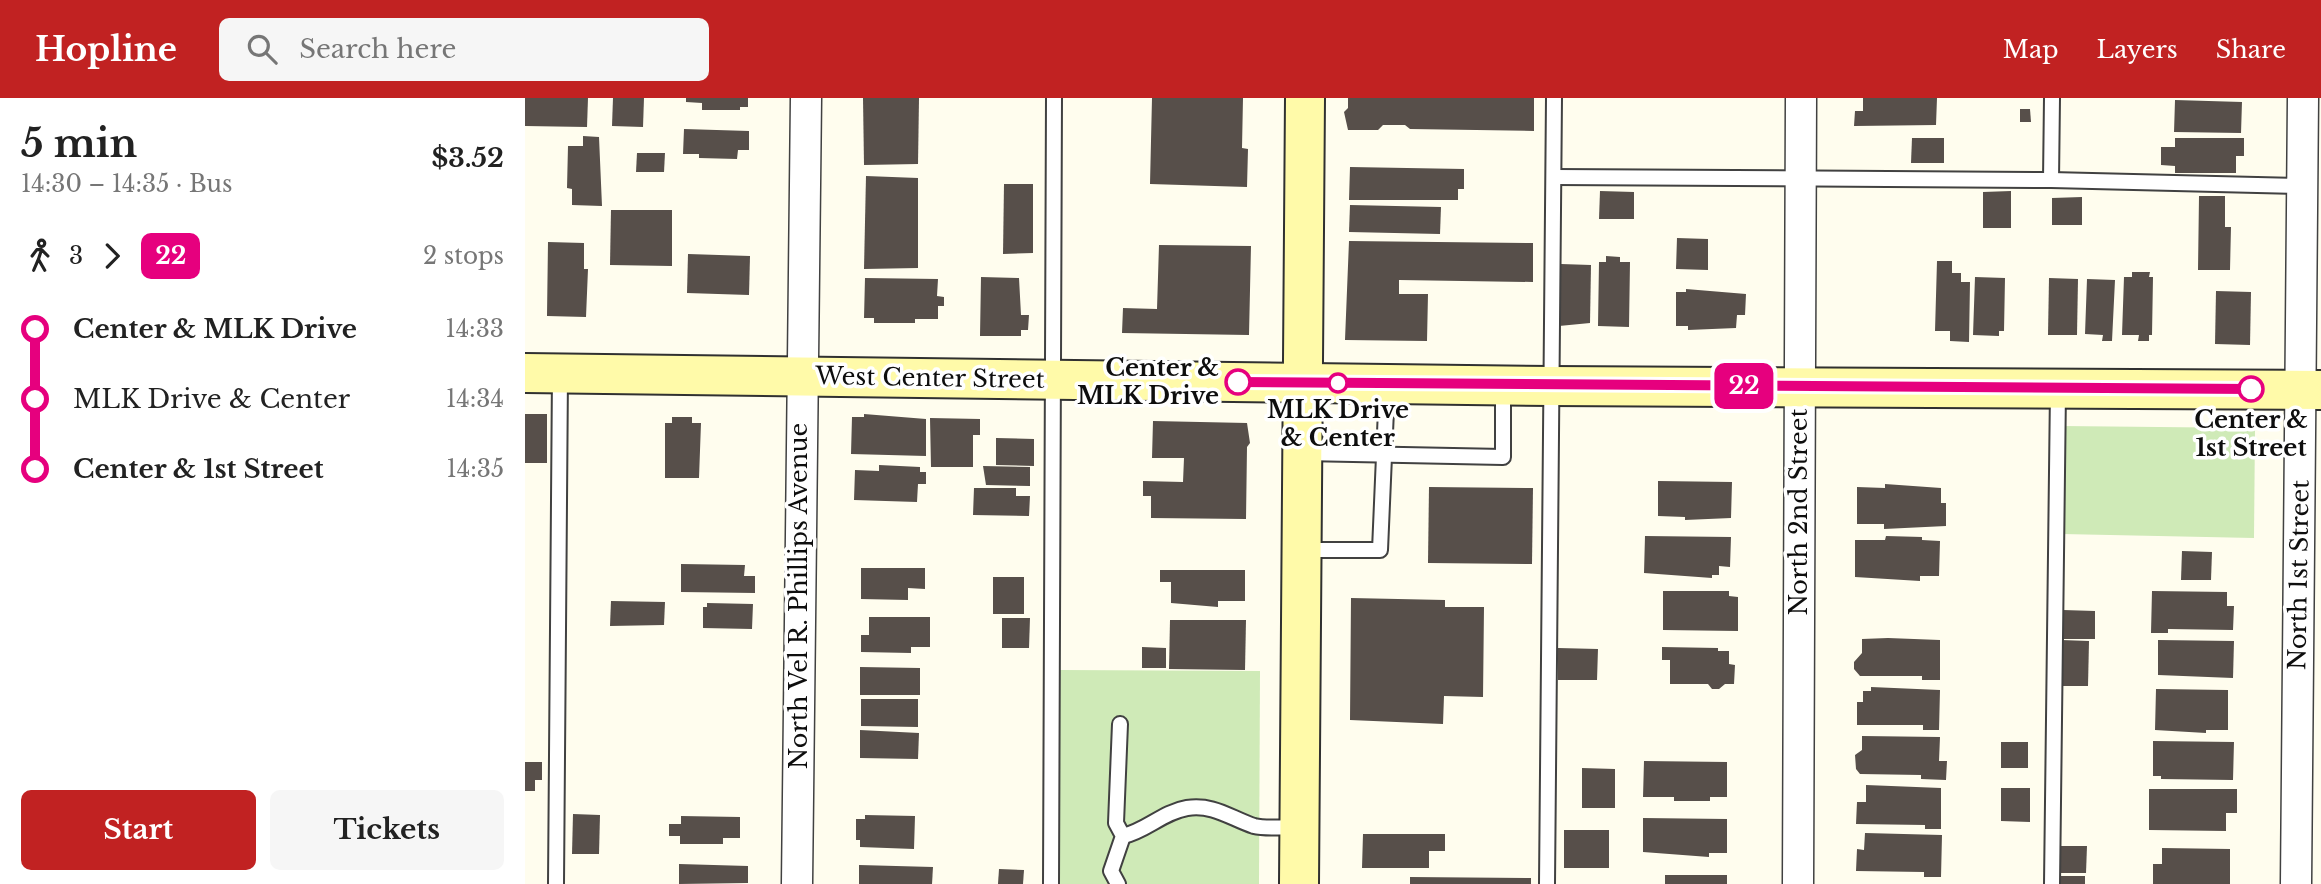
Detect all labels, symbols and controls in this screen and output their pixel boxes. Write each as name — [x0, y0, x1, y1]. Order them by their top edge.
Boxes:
search box — [219, 18, 709, 81]
text: Hopline — [35, 29, 177, 70]
icon: search — [243, 30, 281, 68]
text: Search here — [299, 33, 456, 65]
text: Map — [2003, 35, 2059, 64]
text: Layers — [2097, 35, 2178, 64]
text: Share — [2216, 35, 2286, 64]
text: 5 min — [21, 120, 137, 167]
text: $3.52 — [432, 142, 504, 174]
text: 14:30 – 14:35 · Bus — [21, 170, 232, 198]
icon: walk — [21, 237, 59, 275]
icon: forward — [93, 237, 131, 275]
text: 22 — [155, 241, 186, 270]
text: 3 — [69, 242, 83, 270]
text: 2 stops — [423, 242, 504, 270]
text: Center & MLK Drive — [73, 313, 357, 345]
text: 14:33 — [445, 315, 504, 343]
place label: Center & MLK Drive — [1077, 353, 1219, 410]
street label: West Center Street — [814, 361, 1045, 394]
line badge: 22 — [1713, 363, 1775, 409]
marker: Center & MLK Drive — [1225, 369, 1251, 395]
text: 22 — [1728, 371, 1760, 400]
marker: MLK Drive & Center — [1328, 373, 1348, 393]
marker: Center & 1st Street — [2238, 376, 2264, 402]
text: MLK Drive & Center — [73, 383, 350, 415]
text: 14:34 — [446, 385, 504, 413]
place label: MLK Drive & Center — [1267, 395, 1409, 452]
place label: Center & 1st Street — [2194, 405, 2308, 462]
street label: North 2nd Street — [1784, 408, 1813, 616]
street label: North Vel R. Phillips Avenue — [784, 423, 813, 769]
text: Center & 1st Street — [73, 453, 324, 485]
text: 14:35 — [447, 455, 504, 483]
street label: North 1st Street — [2282, 480, 2315, 670]
button: Start — [21, 790, 256, 870]
button: Tickets — [270, 790, 504, 870]

